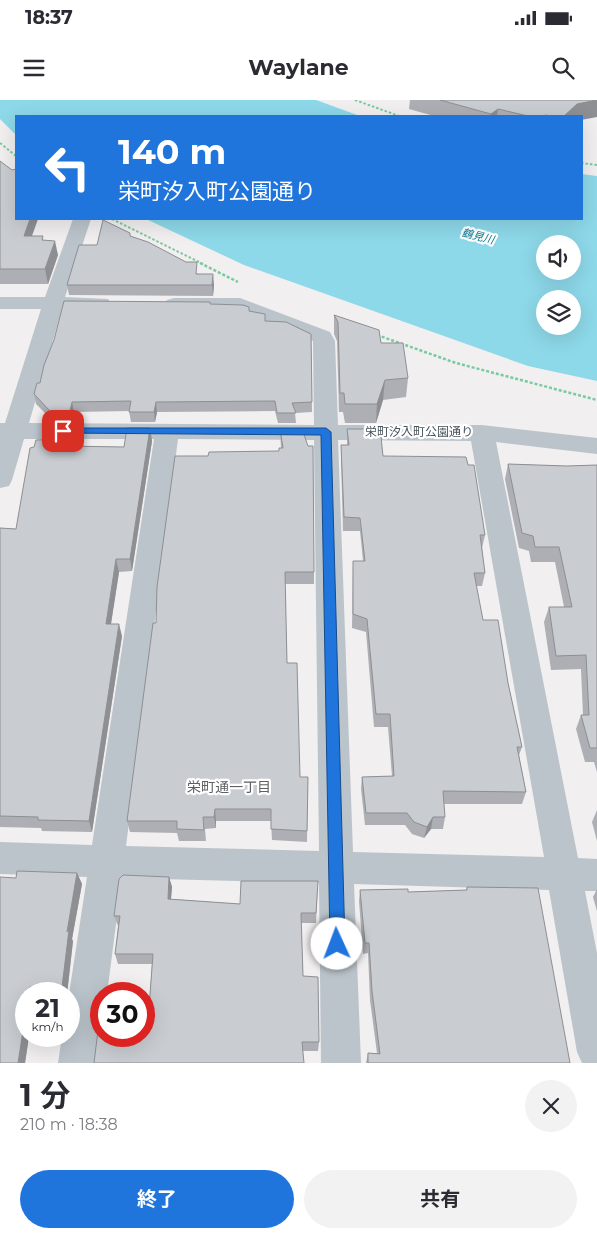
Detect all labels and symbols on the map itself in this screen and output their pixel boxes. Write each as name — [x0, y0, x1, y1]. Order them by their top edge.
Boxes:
water label: 鶴見川 — [460, 225, 497, 247]
pin — [42, 410, 84, 452]
street label: 栄町汐入町公園通り — [365, 424, 473, 439]
district label: 栄町通一丁目 — [187, 778, 271, 796]
position arrow — [310, 917, 362, 969]
speed limit sign: 30 — [90, 982, 155, 1047]

